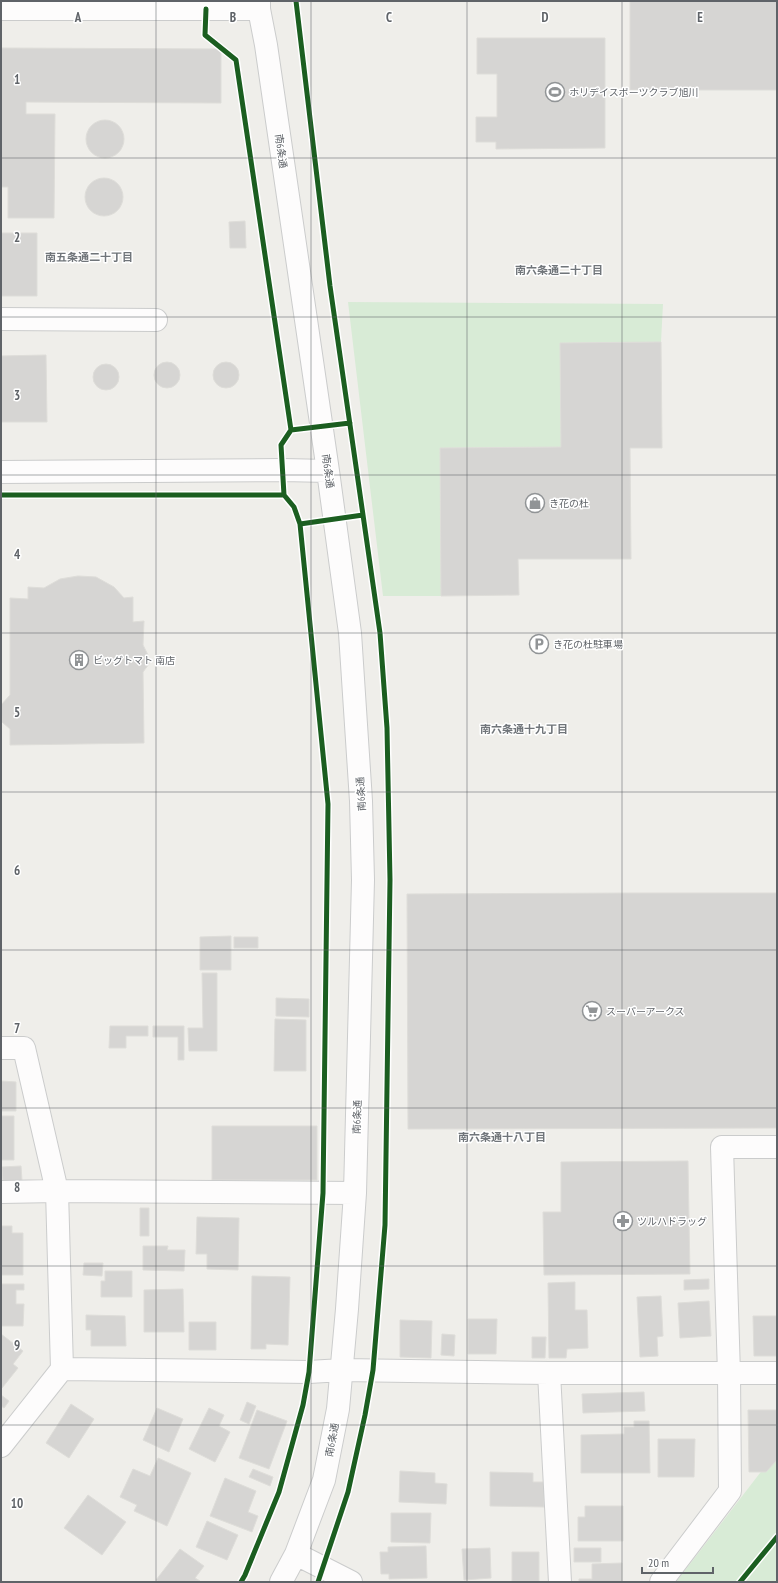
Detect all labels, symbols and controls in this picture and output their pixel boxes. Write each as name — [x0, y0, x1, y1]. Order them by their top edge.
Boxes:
text: A — [74, 9, 82, 26]
text: B — [230, 9, 236, 26]
text: C — [386, 9, 392, 26]
text: D — [542, 9, 549, 26]
text: E — [697, 9, 703, 26]
text: 1 — [14, 71, 20, 88]
sports icon: ホリデイスポーツクラブ旭川 — [544, 81, 566, 103]
place label: ホリデイスポーツクラブ旭川 — [569, 86, 699, 99]
street label: 南6条通 — [272, 133, 290, 169]
text: 2 — [14, 229, 20, 246]
district label: 南五条通二十丁目 — [45, 250, 133, 264]
district label: 南六条通二十丁目 — [515, 263, 603, 277]
text: 3 — [14, 387, 20, 404]
street label: 南6条通 — [319, 453, 337, 489]
shop icon: き花の杜 — [524, 492, 546, 514]
place label: き花の杜 — [549, 497, 589, 510]
text: 4 — [14, 546, 21, 563]
parking icon: き花の杜駐車場 — [528, 633, 550, 655]
place label: き花の杜駐車場 — [553, 638, 623, 651]
building icon: ビッグトマト 南店 — [68, 649, 90, 671]
place label: ビッグトマト 南店 — [93, 654, 175, 667]
text: 5 — [14, 704, 20, 721]
district label: 南六条通十九丁目 — [480, 722, 568, 736]
street label: 南6条通 — [354, 776, 368, 812]
text: 6 — [14, 862, 20, 879]
supermarket icon: スーパーアークス — [581, 1000, 603, 1022]
place label: スーパーアークス — [606, 1005, 685, 1018]
text: 7 — [14, 1020, 20, 1037]
street label: 南6条通 — [350, 1100, 364, 1134]
district label: 南六条通十八丁目 — [458, 1130, 546, 1144]
text: 8 — [14, 1179, 20, 1196]
pharmacy icon: ツルハドラッグ — [612, 1210, 634, 1232]
place label: ツルハドラッグ — [637, 1215, 707, 1228]
text: 9 — [14, 1337, 20, 1354]
street label: 南6条通 — [322, 1422, 342, 1458]
text: 10 — [11, 1495, 23, 1512]
scale bar — [642, 1549, 713, 1575]
text: 20 m — [648, 1555, 669, 1570]

